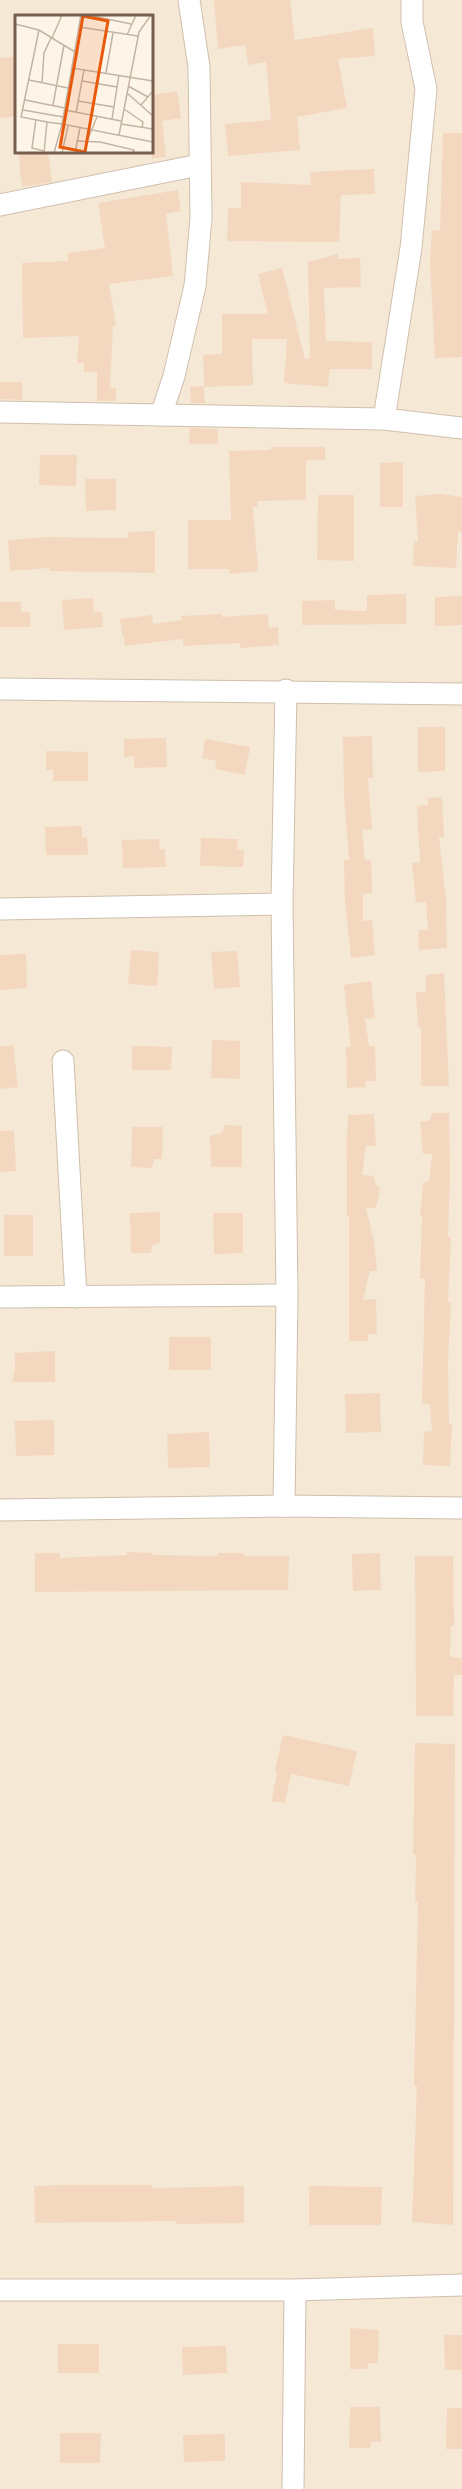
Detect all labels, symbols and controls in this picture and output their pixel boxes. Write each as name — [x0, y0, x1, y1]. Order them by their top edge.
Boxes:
inset map — [15, 15, 153, 153]

